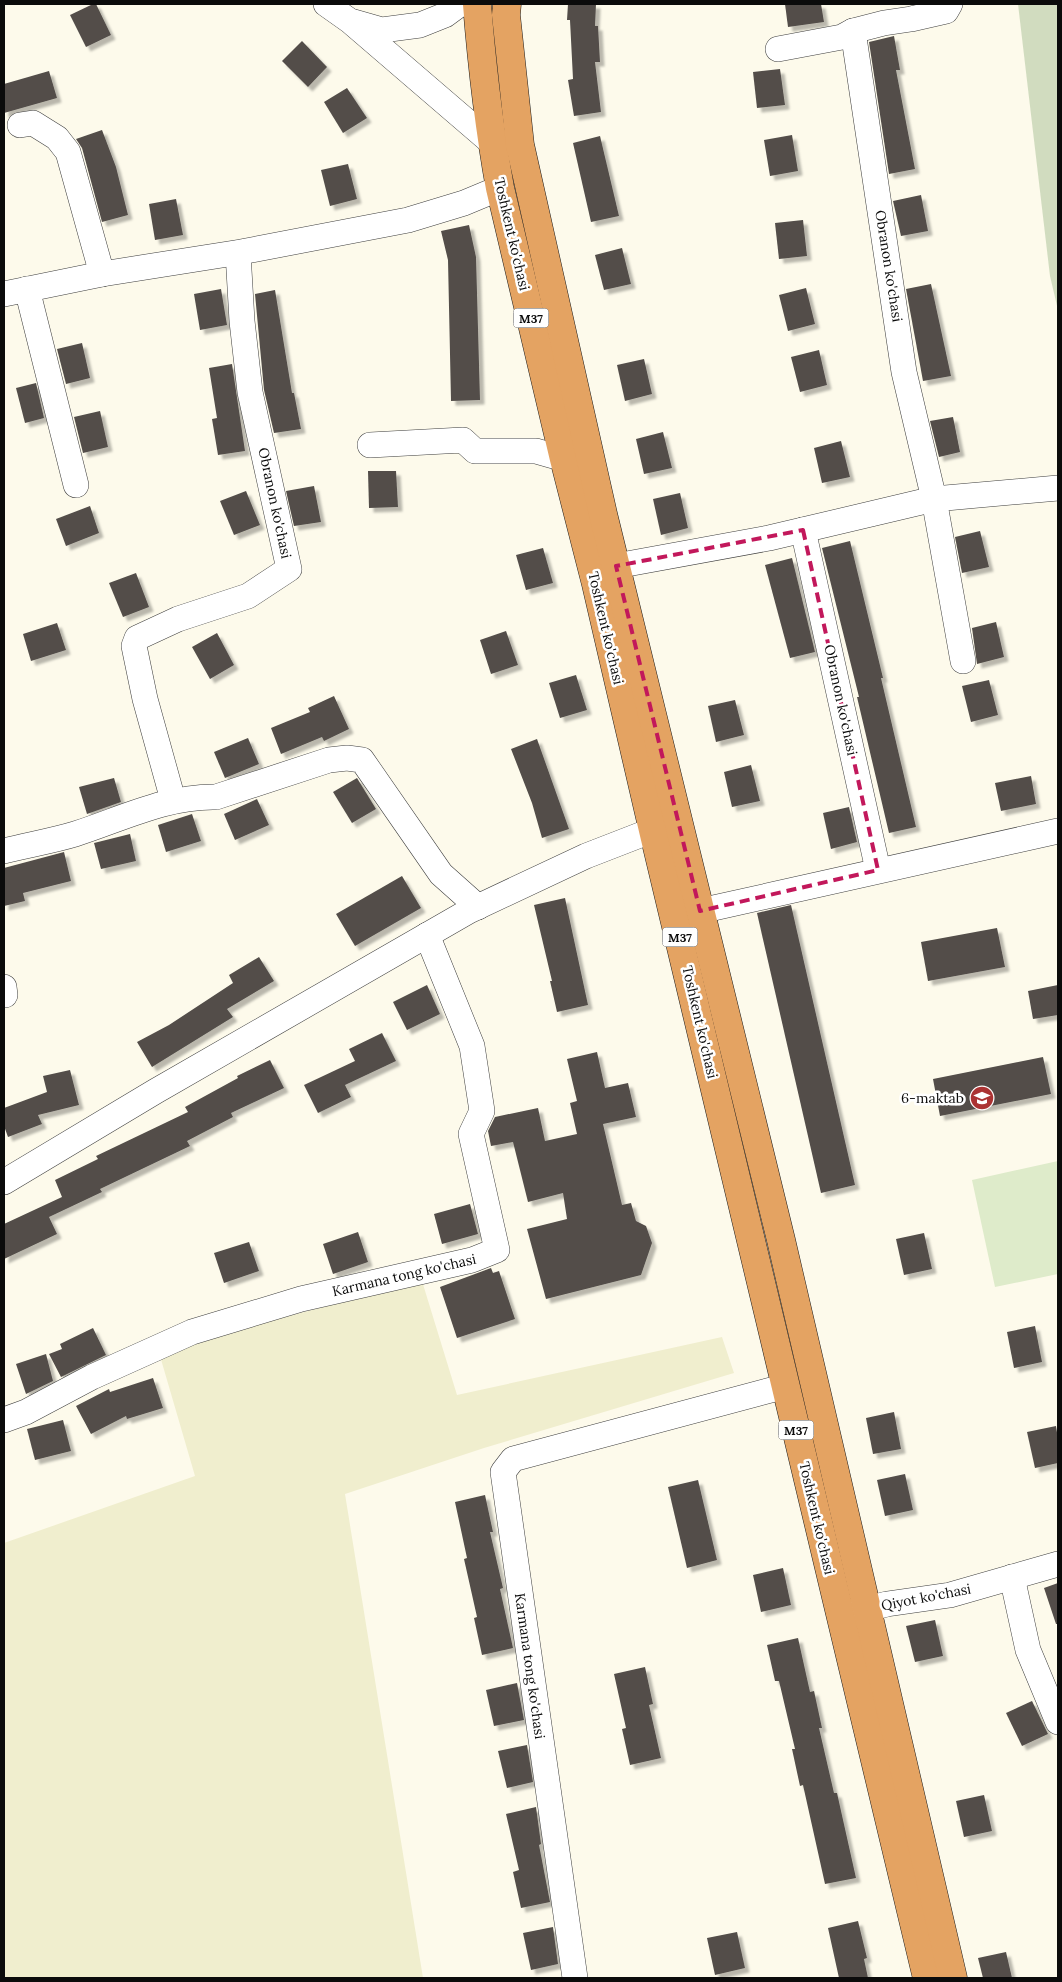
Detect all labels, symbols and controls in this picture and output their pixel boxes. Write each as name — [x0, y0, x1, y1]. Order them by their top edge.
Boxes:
street label: Toshkent ko'chasi — [490, 176, 534, 292]
street label: Obranon ko'chasi — [871, 209, 907, 323]
road number: M37 — [514, 308, 548, 328]
street label: Obranon ko'chasi — [254, 446, 296, 560]
street label: Toshkent ko'chasi — [584, 570, 628, 686]
street label: Obranon ko'chasi — [820, 643, 862, 757]
road number: M37 — [662, 928, 698, 946]
street label: Toshkent ko'chasi — [678, 964, 722, 1080]
school or university icon: 6-maktab — [969, 1085, 995, 1111]
place label: 6-maktab — [901, 1089, 964, 1107]
street label: Karmana tong ko'chasi — [330, 1250, 478, 1300]
road number: M37 — [778, 1420, 814, 1440]
street label: Toshkent ko'chasi — [795, 1460, 839, 1576]
street label: Qiyot ko'chasi — [880, 1579, 973, 1615]
street label: Karmana tong ko'chasi — [511, 1592, 549, 1740]

